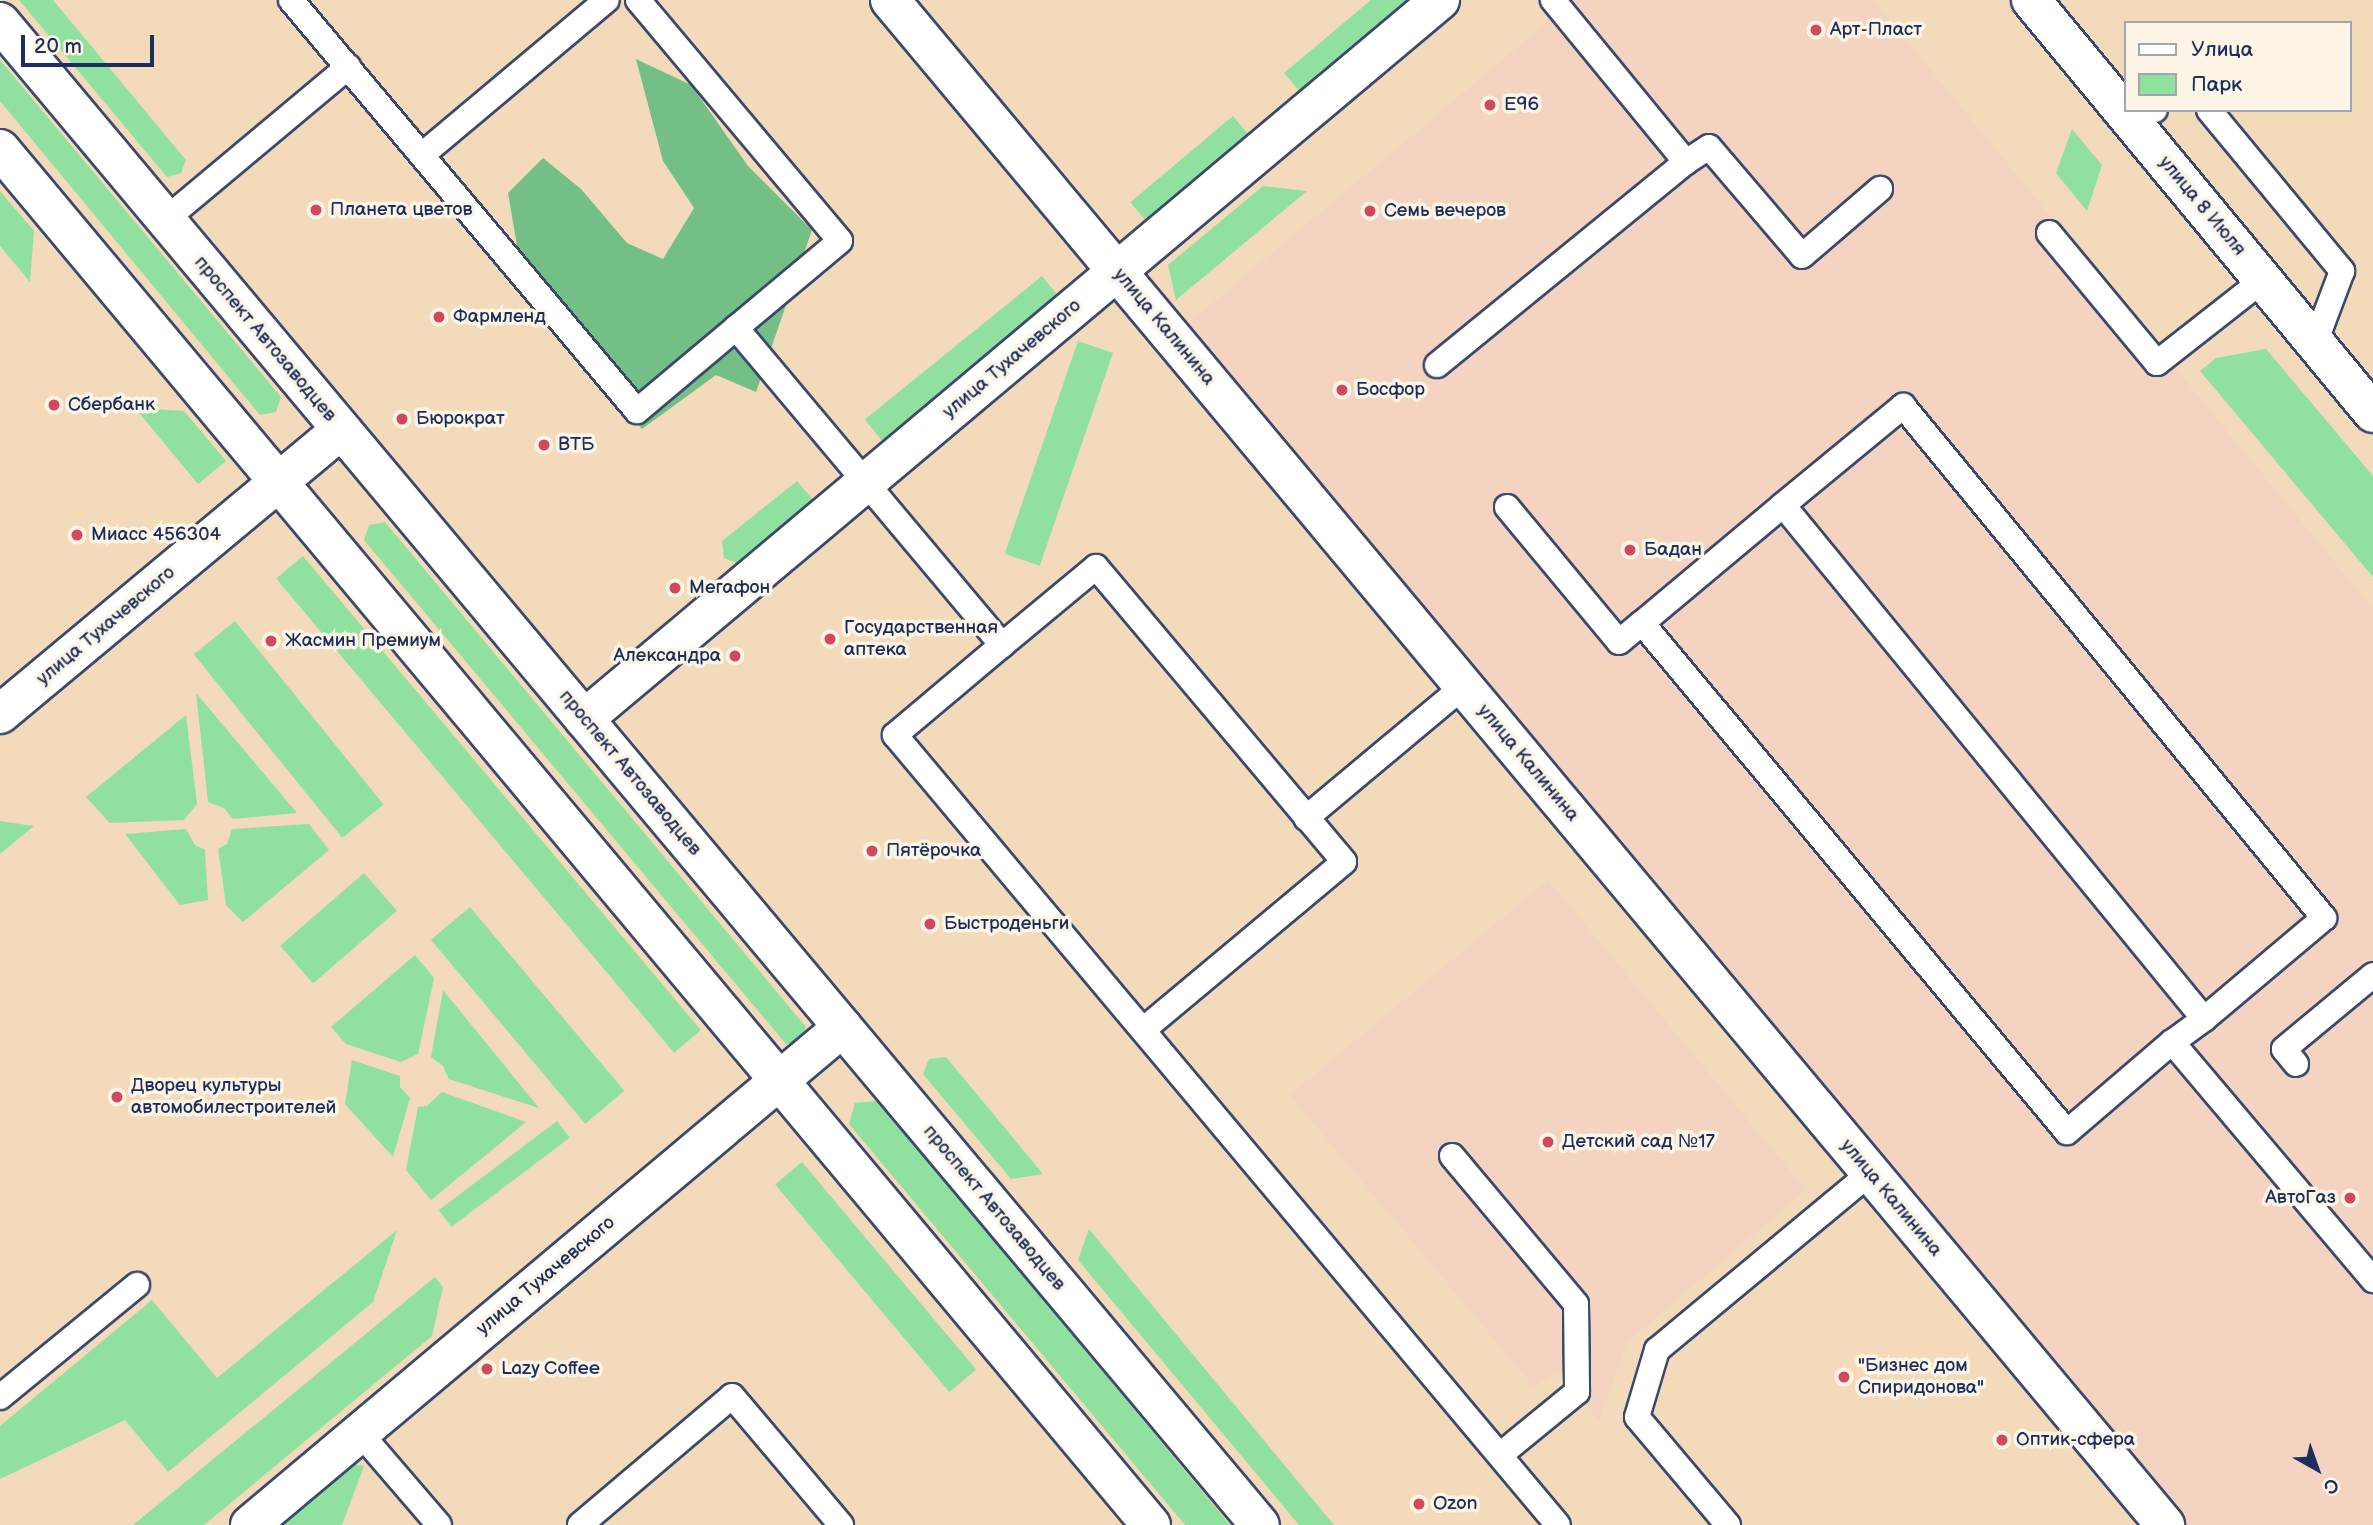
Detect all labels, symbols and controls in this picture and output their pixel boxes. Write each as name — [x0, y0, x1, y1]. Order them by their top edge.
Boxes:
place label: Арт-Пласт — [1830, 19, 1922, 41]
scale bar — [24, 21, 158, 65]
legend — [2124, 21, 2352, 112]
marker: Арт-Пласт — [1808, 22, 1824, 38]
text: 20 m — [34, 34, 82, 59]
text: Улица — [2191, 37, 2253, 62]
text: Парк — [2191, 72, 2242, 97]
place label: E96 — [1504, 94, 1539, 116]
marker: E96 — [1482, 97, 1498, 113]
street label: улица 8 Июля — [2154, 151, 2250, 261]
place label: Планета цветов — [330, 199, 472, 221]
place label: Семь вечеров — [1384, 200, 1506, 222]
marker: Планета цветов — [308, 202, 324, 218]
marker: Семь вечеров — [1362, 203, 1378, 219]
street label: проспект Автозаводцев — [189, 252, 341, 426]
street label: улица Калинина — [1108, 264, 1220, 390]
street label: улица Тухачевского — [938, 295, 1086, 423]
place label: Фармленд — [453, 306, 546, 328]
marker: Фармленд — [431, 309, 447, 325]
place label: Босфор — [1356, 379, 1425, 401]
marker: Босфор — [1334, 382, 1350, 398]
place label: Сбербанк — [68, 394, 155, 416]
marker: Сбербанк — [46, 397, 62, 413]
place label: Бюрократ — [416, 408, 505, 430]
marker: Бюрократ — [394, 411, 410, 427]
place label: ВТБ — [558, 434, 594, 456]
marker: ВТБ — [536, 437, 552, 453]
place label: Миасс 456304 — [91, 524, 221, 546]
marker: Миасс 456304 — [69, 527, 85, 543]
place label: Бадан — [1644, 539, 1702, 561]
marker: Бадан — [1622, 542, 1638, 558]
street label: улица Тухачевского — [32, 562, 180, 690]
place label: Мегафон — [689, 577, 770, 599]
marker: Мегафон — [667, 580, 683, 596]
place label: Государственная аптека — [844, 617, 998, 661]
place label: Жасмин Премиум — [285, 630, 441, 652]
marker: Государственная аптека — [822, 631, 838, 647]
marker: Жасмин Премиум — [263, 633, 279, 649]
place label: Александра — [614, 645, 721, 667]
marker: Александра — [727, 648, 743, 664]
street label: проспект Автозаводцев — [554, 686, 706, 860]
street label: улица Калинина — [1472, 700, 1584, 826]
place label: Пятёрочка — [886, 840, 981, 862]
marker: Пятёрочка — [864, 843, 880, 859]
place label: Быстроденьги — [944, 913, 1069, 935]
marker: Быстроденьги — [922, 916, 938, 932]
place label: Дворец культуры автомобилестроителей — [131, 1075, 336, 1119]
marker: Дворец культуры автомобилестроителей — [109, 1089, 125, 1105]
street label: проспект Автозаводцев — [918, 1121, 1070, 1295]
place label: Детский сад №17 — [1562, 1131, 1715, 1153]
marker: Детский сад №17 — [1540, 1134, 1556, 1150]
street label: улица Калинина — [1835, 1135, 1947, 1261]
place label: АвтоГаз — [2265, 1187, 2336, 1209]
marker: АвтоГаз — [2342, 1190, 2358, 1206]
street label: улица Тухачевского — [472, 1212, 620, 1340]
place label: "Бизнес дом Спиридонова" — [1858, 1355, 1984, 1399]
place label: Lazy Coffee — [501, 1358, 601, 1380]
marker: Lazy Coffee — [479, 1361, 495, 1377]
marker: "Бизнес дом Спиридонова" — [1836, 1369, 1852, 1385]
place label: Оптик-сфера — [2016, 1429, 2135, 1451]
marker: Оптик-сфера — [1994, 1432, 2010, 1448]
north arrow — [2282, 1434, 2352, 1504]
text: С — [2318, 1472, 2343, 1499]
place label: Ozon — [1433, 1493, 1478, 1515]
marker: Ozon — [1411, 1496, 1427, 1512]

